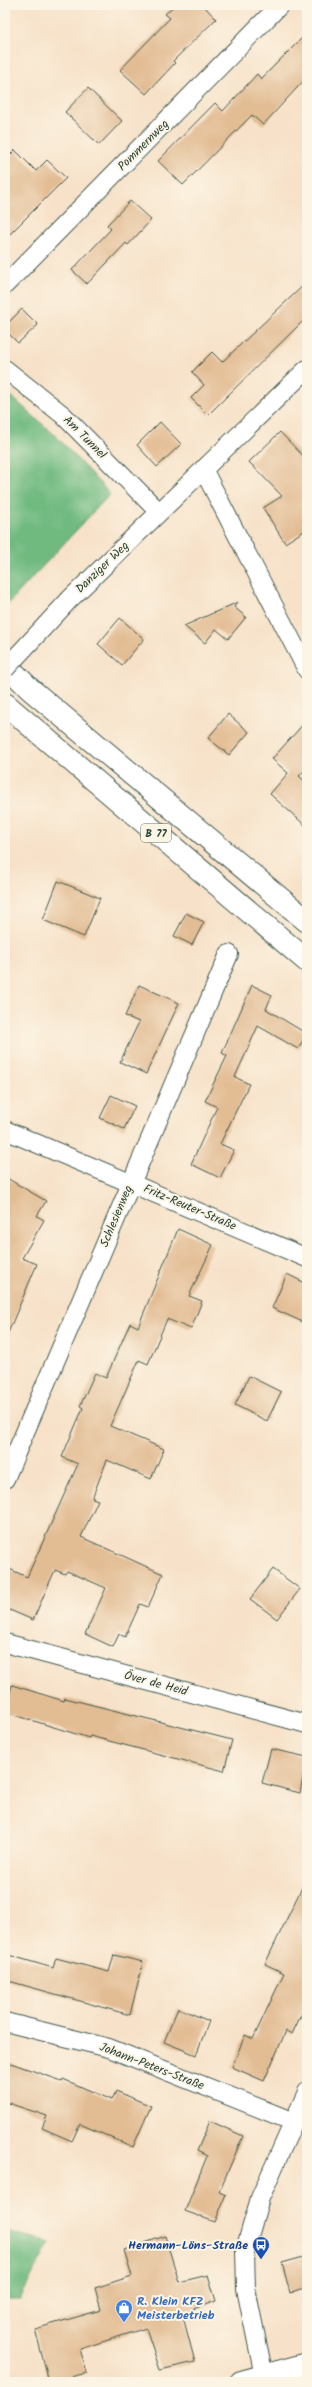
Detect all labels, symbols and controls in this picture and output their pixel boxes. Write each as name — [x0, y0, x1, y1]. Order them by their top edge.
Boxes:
street label: Pommernweg — [113, 115, 174, 175]
street label: Am Tunnel — [58, 411, 111, 464]
street label: Danziger Weg — [71, 537, 134, 598]
road number: B 77 — [141, 824, 171, 842]
street label: Fritz-Reuter-Straße — [140, 1179, 240, 1236]
street label: Schlesienweg — [95, 1182, 138, 1250]
street label: Över de Heid — [122, 1666, 191, 1701]
street label: Johann-Peters-Straße — [97, 2038, 208, 2095]
bus stop icon: Hermann-Löns-Straße — [251, 2235, 271, 2260]
place label: Hermann-Löns-Straße — [128, 2236, 248, 2255]
place label: R. Klein KFZ Meisterbetrieb — [137, 2292, 215, 2325]
shop icon: R. Klein KFZ Meisterbetrieb — [114, 2298, 134, 2323]

